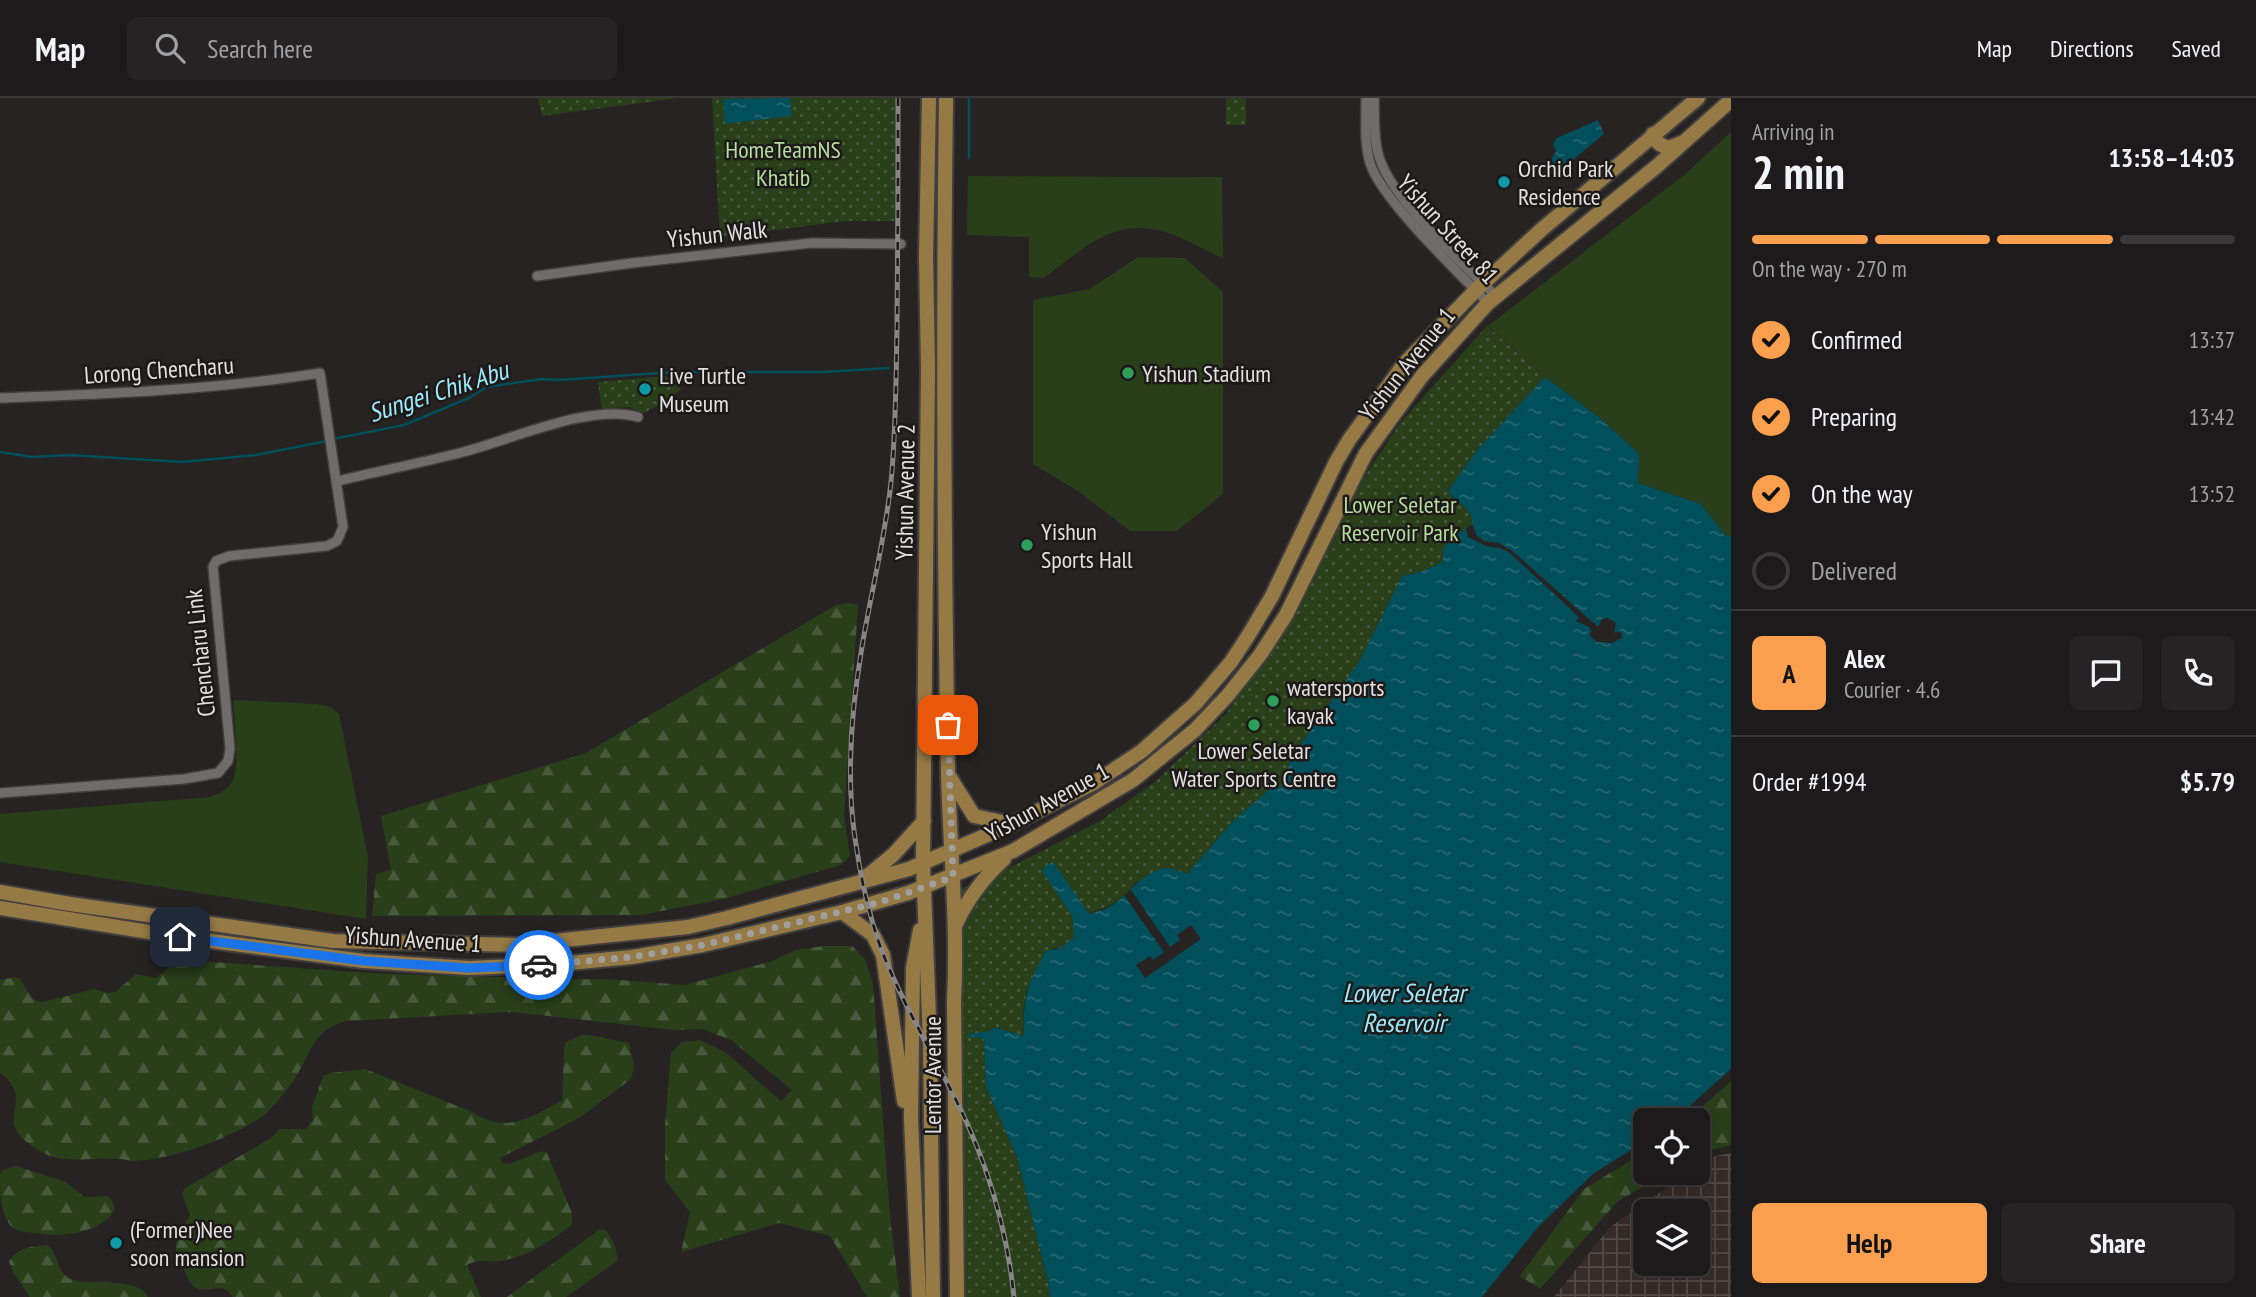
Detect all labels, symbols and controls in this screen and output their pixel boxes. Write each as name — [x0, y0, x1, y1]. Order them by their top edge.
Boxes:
search box — [127, 17, 617, 80]
text: Map — [35, 27, 85, 70]
icon: search — [151, 29, 189, 67]
text: Search here — [207, 32, 313, 65]
text: Map — [1977, 33, 2012, 64]
text: Directions — [2050, 33, 2134, 64]
text: Saved — [2172, 33, 2221, 64]
text: Arriving in — [1752, 117, 1834, 146]
park label: HomeTeamNS Khatib — [725, 134, 841, 193]
text: 13:58–14:03 — [2108, 141, 2235, 174]
text: 2 min — [1752, 142, 1845, 202]
place label: Orchid Park Residence — [1518, 153, 1614, 212]
street label: Yishun Street 81 — [1391, 168, 1505, 290]
marker: Orchid Park Residence — [1496, 174, 1512, 190]
street label: Yishun Walk — [666, 213, 769, 255]
text: On the way · 270 m — [1752, 254, 1907, 283]
street label: Yishun Avenue 1 — [1352, 301, 1462, 427]
icon: check — [1752, 321, 1790, 359]
text: Confirmed — [1811, 323, 1902, 356]
text: 13:37 — [2189, 325, 2235, 354]
street label: Lorong Chencharu — [83, 349, 235, 391]
water label: Sungei Chik Abu — [364, 352, 514, 429]
place label: Yishun Stadium — [1142, 358, 1271, 389]
place label: Live Turtle Museum — [659, 360, 746, 419]
marker: Yishun Stadium — [1120, 365, 1136, 381]
marker: Live Turtle Museum — [637, 381, 653, 397]
icon: check — [1752, 398, 1790, 436]
text: Preparing — [1811, 400, 1897, 433]
text: 13:42 — [2189, 402, 2235, 431]
street label: Yishun Avenue 2 — [888, 423, 922, 561]
icon: check — [1752, 475, 1790, 513]
text: On the way — [1811, 477, 1913, 510]
text: 13:52 — [2189, 479, 2235, 508]
park label: Lower Seletar Reservoir Park — [1341, 489, 1459, 548]
place label: Yishun Sports Hall — [1041, 516, 1133, 575]
marker: Yishun Sports Hall — [1019, 537, 1035, 553]
text: Delivered — [1811, 554, 1897, 587]
street label: Chencharu Link — [178, 587, 222, 718]
button: chat — [2069, 636, 2143, 710]
button: phone — [2161, 636, 2235, 710]
text: Alex — [1844, 642, 1885, 675]
text: A — [1782, 657, 1796, 690]
place label: watersports kayak — [1287, 672, 1384, 731]
text: Courier · 4.6 — [1844, 675, 1940, 704]
marker: watersports kayak — [1265, 693, 1281, 709]
pin — [918, 695, 978, 755]
icon: bag — [929, 706, 967, 744]
marker: Lower Seletar Water Sports Centre — [1246, 717, 1262, 733]
place label: Lower Seletar Water Sports Centre — [1172, 735, 1336, 794]
street label: Yishun Avenue 1 — [980, 755, 1114, 849]
text: Order #1994 — [1752, 765, 1867, 798]
text: $5.79 — [2180, 765, 2235, 798]
pin — [150, 907, 210, 967]
icon: home — [161, 918, 199, 956]
street label: Yishun Avenue 1 — [344, 919, 482, 959]
courier — [504, 930, 574, 1000]
icon: car — [520, 946, 558, 984]
water label: Lower Seletar Reservoir — [1343, 976, 1469, 1039]
street label: Lentor Avenue — [917, 1016, 948, 1134]
map controls — [1633, 1108, 1710, 1276]
button: locate — [1633, 1108, 1710, 1185]
button: layers — [1633, 1199, 1710, 1276]
button: Help — [1752, 1203, 1987, 1283]
button: Share — [2001, 1203, 2235, 1283]
place label: (Former)Nee soon mansion — [130, 1214, 244, 1273]
marker: (Former)Nee soon mansion — [108, 1235, 124, 1251]

